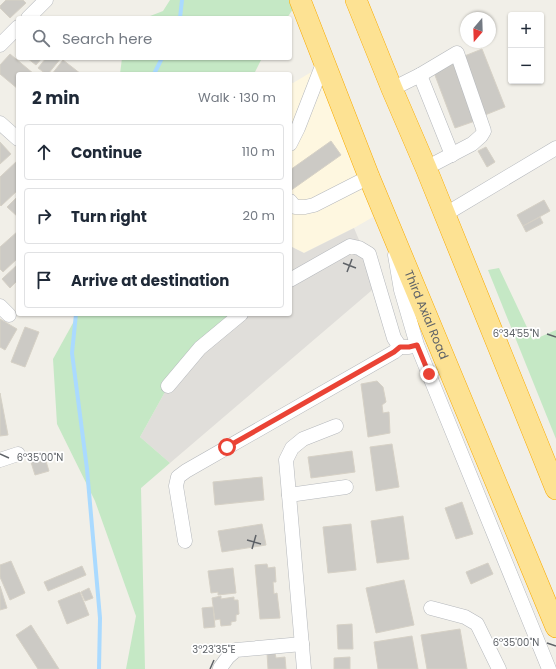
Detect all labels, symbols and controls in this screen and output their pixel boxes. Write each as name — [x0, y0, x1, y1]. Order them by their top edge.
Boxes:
north arrow — [460, 12, 496, 48]
map controls — [508, 12, 544, 84]
button: + — [508, 12, 544, 48]
search box — [16, 16, 292, 60]
icon: search — [30, 27, 52, 49]
text: Search here — [62, 28, 152, 49]
button: − — [508, 48, 544, 84]
text: 2 min — [32, 86, 80, 110]
text: Walk · 130 m — [198, 88, 276, 107]
icon: ahead — [33, 141, 55, 163]
text: Continue — [71, 142, 142, 163]
text: 110 m — [242, 142, 275, 161]
icon: right — [33, 205, 55, 227]
text: Turn right — [71, 206, 147, 227]
text: 20 m — [242, 206, 275, 225]
street label: Third Axial Road — [401, 267, 453, 362]
icon: arrive — [33, 269, 55, 291]
text: Arrive at destination — [71, 270, 229, 291]
text: 6°34'55"N — [493, 326, 539, 341]
route end — [420, 365, 438, 383]
route start — [218, 438, 236, 456]
text: 6°35'00"N — [17, 450, 63, 465]
text: 6°35'00"N — [493, 635, 539, 650]
text: 3°23'35"E — [192, 642, 236, 657]

